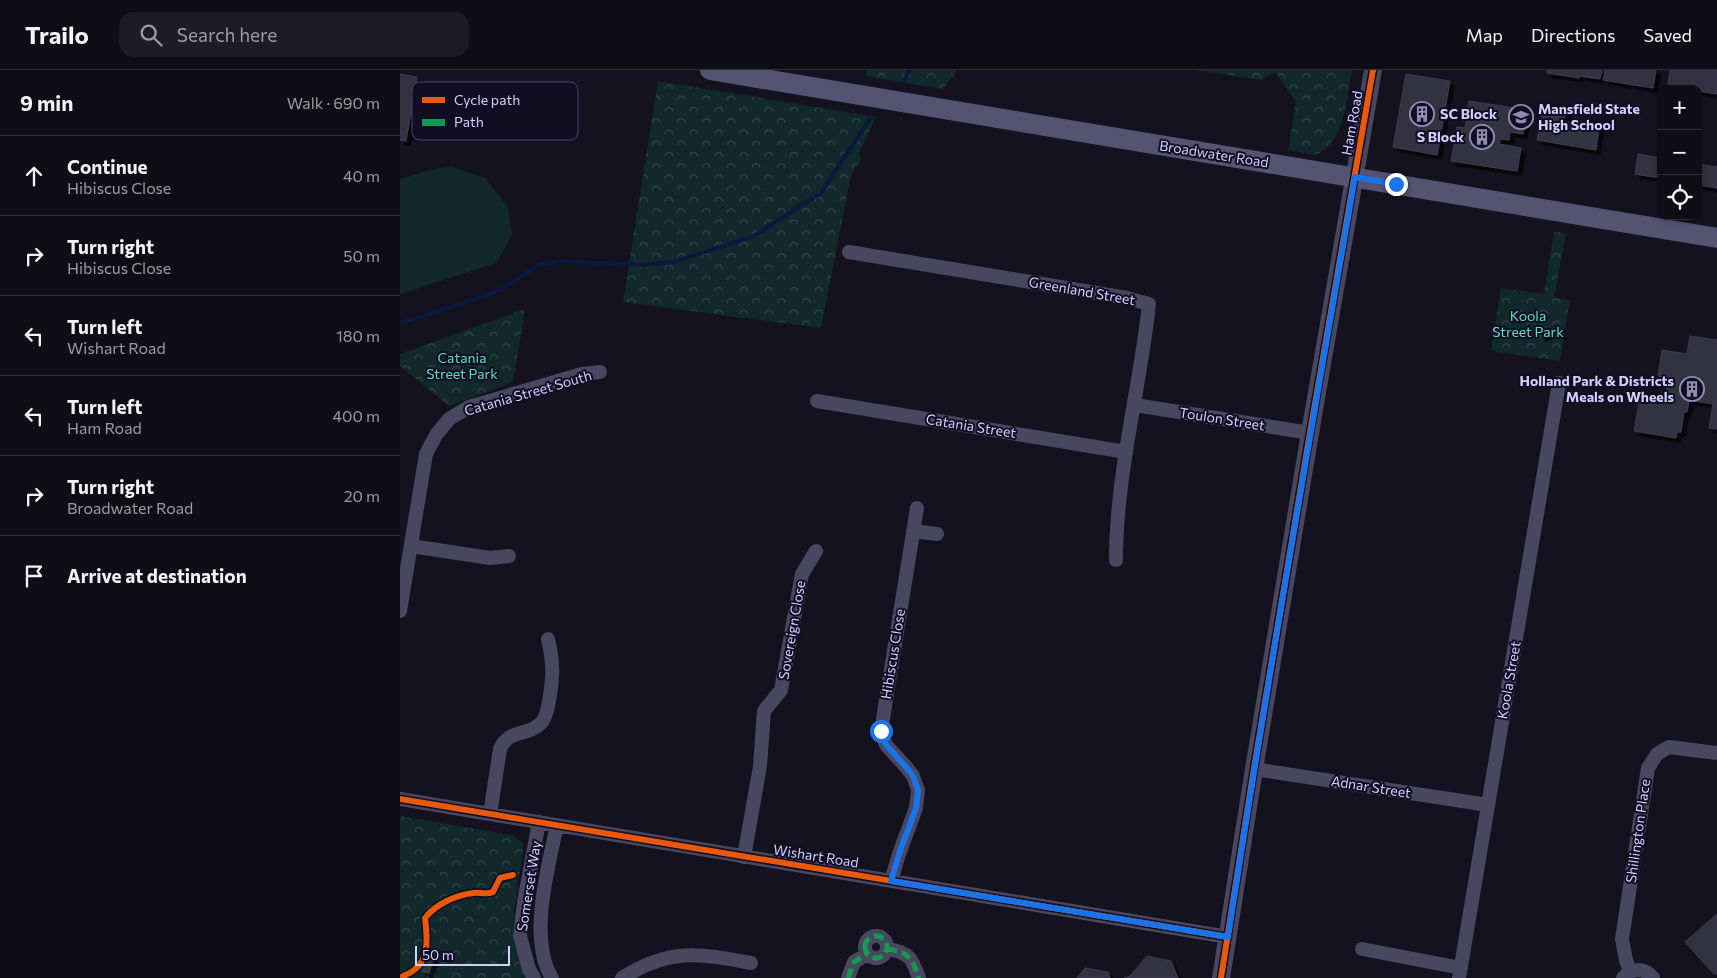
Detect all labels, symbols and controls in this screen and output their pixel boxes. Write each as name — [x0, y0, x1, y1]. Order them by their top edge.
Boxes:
search box — [119, 12, 469, 57]
text: Trailo — [25, 20, 89, 49]
icon: search — [137, 21, 165, 49]
text: Search here — [177, 23, 277, 46]
text: Map — [1466, 24, 1503, 46]
text: Directions — [1531, 24, 1615, 46]
text: Saved — [1643, 24, 1692, 46]
legend — [412, 82, 578, 140]
map controls — [1657, 85, 1702, 220]
button: + — [1657, 85, 1702, 130]
street label: Ham Road — [1337, 89, 1366, 157]
text: 9 min — [20, 90, 73, 115]
text: Cycle path — [454, 91, 520, 108]
text: Walk · 690 m — [287, 93, 380, 112]
place label: Mansfield State High School — [1538, 100, 1640, 133]
building icon: SC Block — [1409, 101, 1435, 127]
school or university icon: Mansfield State High School — [1508, 104, 1534, 130]
place label: SC Block — [1440, 105, 1497, 122]
text: Path — [454, 113, 484, 130]
building icon: S Block — [1469, 124, 1495, 150]
place label: S Block — [1417, 128, 1464, 145]
button: − — [1657, 130, 1702, 175]
street label: Broadwater Road — [1158, 136, 1270, 171]
text: Continue — [67, 155, 147, 178]
icon: ahead — [20, 162, 48, 190]
text: 40 m — [343, 166, 380, 185]
route end — [1385, 173, 1408, 196]
button: locate — [1657, 175, 1702, 220]
text: Hibiscus Close — [67, 178, 171, 197]
text: Turn right — [67, 235, 154, 258]
icon: right — [20, 242, 48, 270]
text: 50 m — [343, 246, 380, 265]
text: Hibiscus Close — [67, 258, 171, 277]
street label: Greenland Street — [1028, 273, 1137, 308]
park label: Koola Street Park — [1492, 307, 1564, 340]
text: Turn left — [67, 315, 142, 338]
icon: left — [20, 322, 48, 350]
text: 180 m — [336, 326, 380, 345]
text: Wishart Road — [67, 338, 166, 357]
park label: Catania Street Park — [426, 349, 498, 382]
street label: Catania Street South — [462, 366, 594, 419]
place label: Holland Park & Districts Meals on Wheels — [1519, 372, 1674, 405]
building icon: Holland Park & Districts Meals on Wheels — [1679, 376, 1705, 402]
text: Turn left — [67, 395, 142, 418]
icon: left — [20, 402, 48, 430]
street label: Toulon Street — [1178, 403, 1266, 434]
text: 400 m — [332, 406, 380, 425]
street label: Catania Street — [925, 410, 1018, 441]
text: Ham Road — [67, 418, 142, 437]
text: Turn right — [67, 475, 154, 498]
icon: right — [20, 482, 48, 510]
text: 20 m — [344, 486, 380, 505]
text: Broadwater Road — [67, 498, 193, 517]
icon: arrive — [20, 562, 48, 590]
text: Arrive at destination — [67, 564, 247, 587]
street label: Sovereign Close — [774, 579, 809, 681]
street label: Hibiscus Close — [877, 608, 908, 700]
street label: Koola Street — [1493, 639, 1524, 720]
route start — [870, 720, 893, 743]
street label: Adnar Street — [1330, 772, 1412, 801]
street label: Shillington Place — [1622, 778, 1653, 884]
street label: Somerset Way — [513, 839, 544, 932]
street label: Wishart Road — [772, 840, 860, 871]
scale bar — [415, 943, 510, 966]
text: 50 m — [422, 946, 454, 963]

